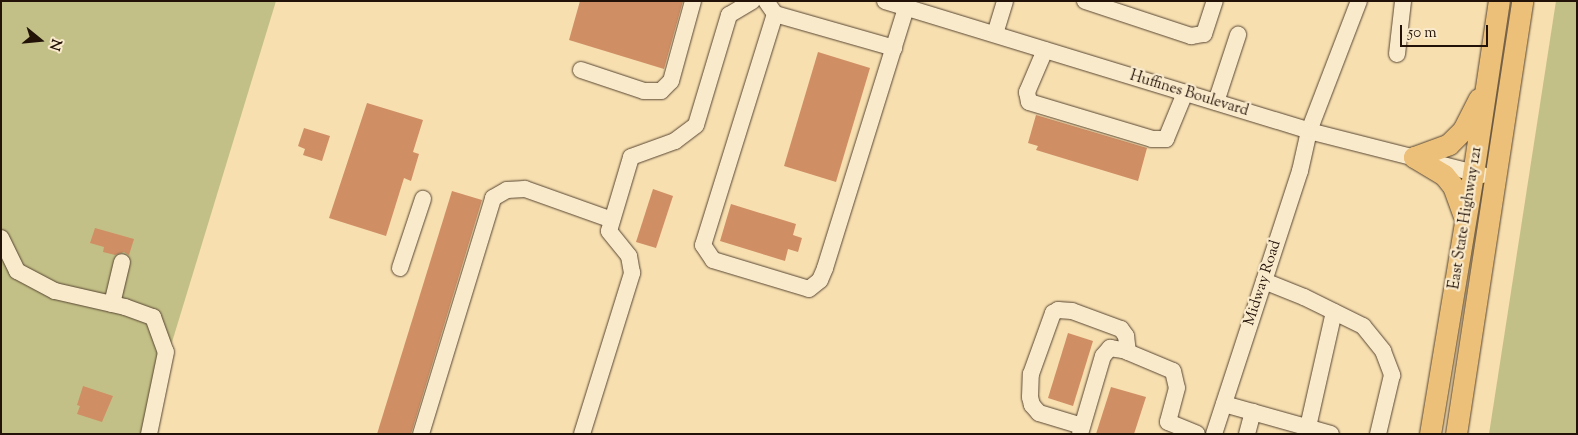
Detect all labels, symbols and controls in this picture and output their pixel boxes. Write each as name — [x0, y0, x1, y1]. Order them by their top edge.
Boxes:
north arrow — [15, 15, 65, 65]
scale bar — [1403, 15, 1490, 47]
text: 50 m — [1408, 23, 1437, 44]
text: N — [43, 36, 66, 53]
street label: Huffines Boulevard — [1128, 67, 1250, 121]
street label: East State Highway 121 — [1446, 145, 1486, 291]
street label: Midway Road — [1241, 238, 1285, 328]

